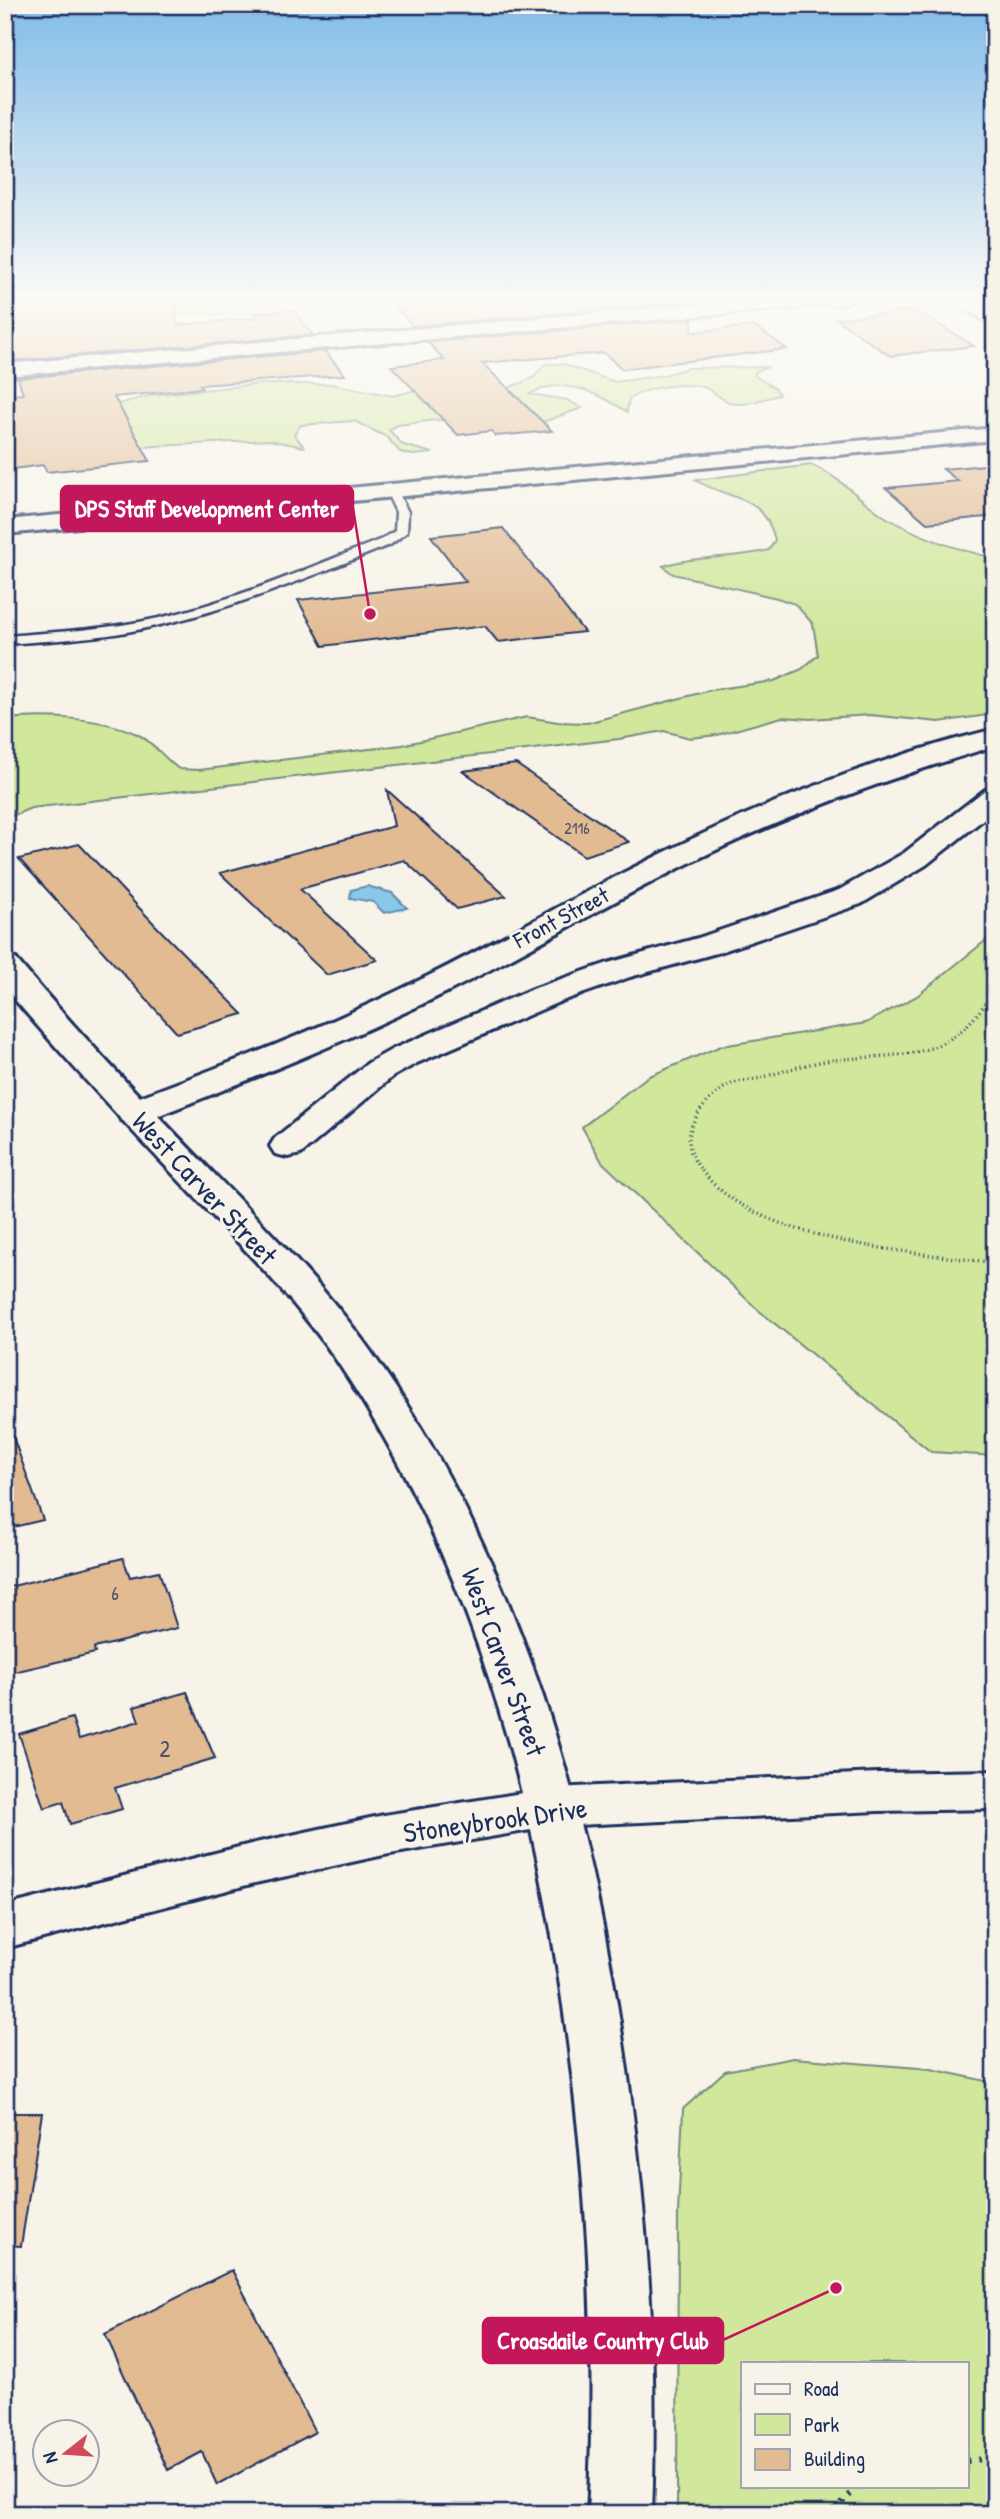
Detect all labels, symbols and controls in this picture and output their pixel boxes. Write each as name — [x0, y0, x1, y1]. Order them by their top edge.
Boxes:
callout: DPS Staff Development Center — [61, 486, 353, 531]
text: DPS Staff Development Center — [75, 492, 340, 525]
house number: 2116 — [564, 817, 590, 839]
street label: Front Street — [507, 878, 615, 956]
street label: West Carver Street — [124, 1103, 286, 1273]
street label: West Carver Street — [452, 1563, 556, 1761]
house number: 6 — [111, 1580, 119, 1606]
house number: 2 — [160, 1733, 171, 1764]
street label: Stoneybrook Drive — [401, 1788, 589, 1852]
callout: Croasdaile Country Club — [483, 2318, 723, 2363]
text: Croasdaile Country Club — [497, 2324, 709, 2357]
legend — [741, 2362, 968, 2488]
text: Road — [804, 2374, 838, 2403]
text: Park — [804, 2410, 839, 2439]
north arrow — [32, 2418, 102, 2488]
text: Building — [804, 2444, 865, 2473]
text: N — [36, 2449, 64, 2467]

